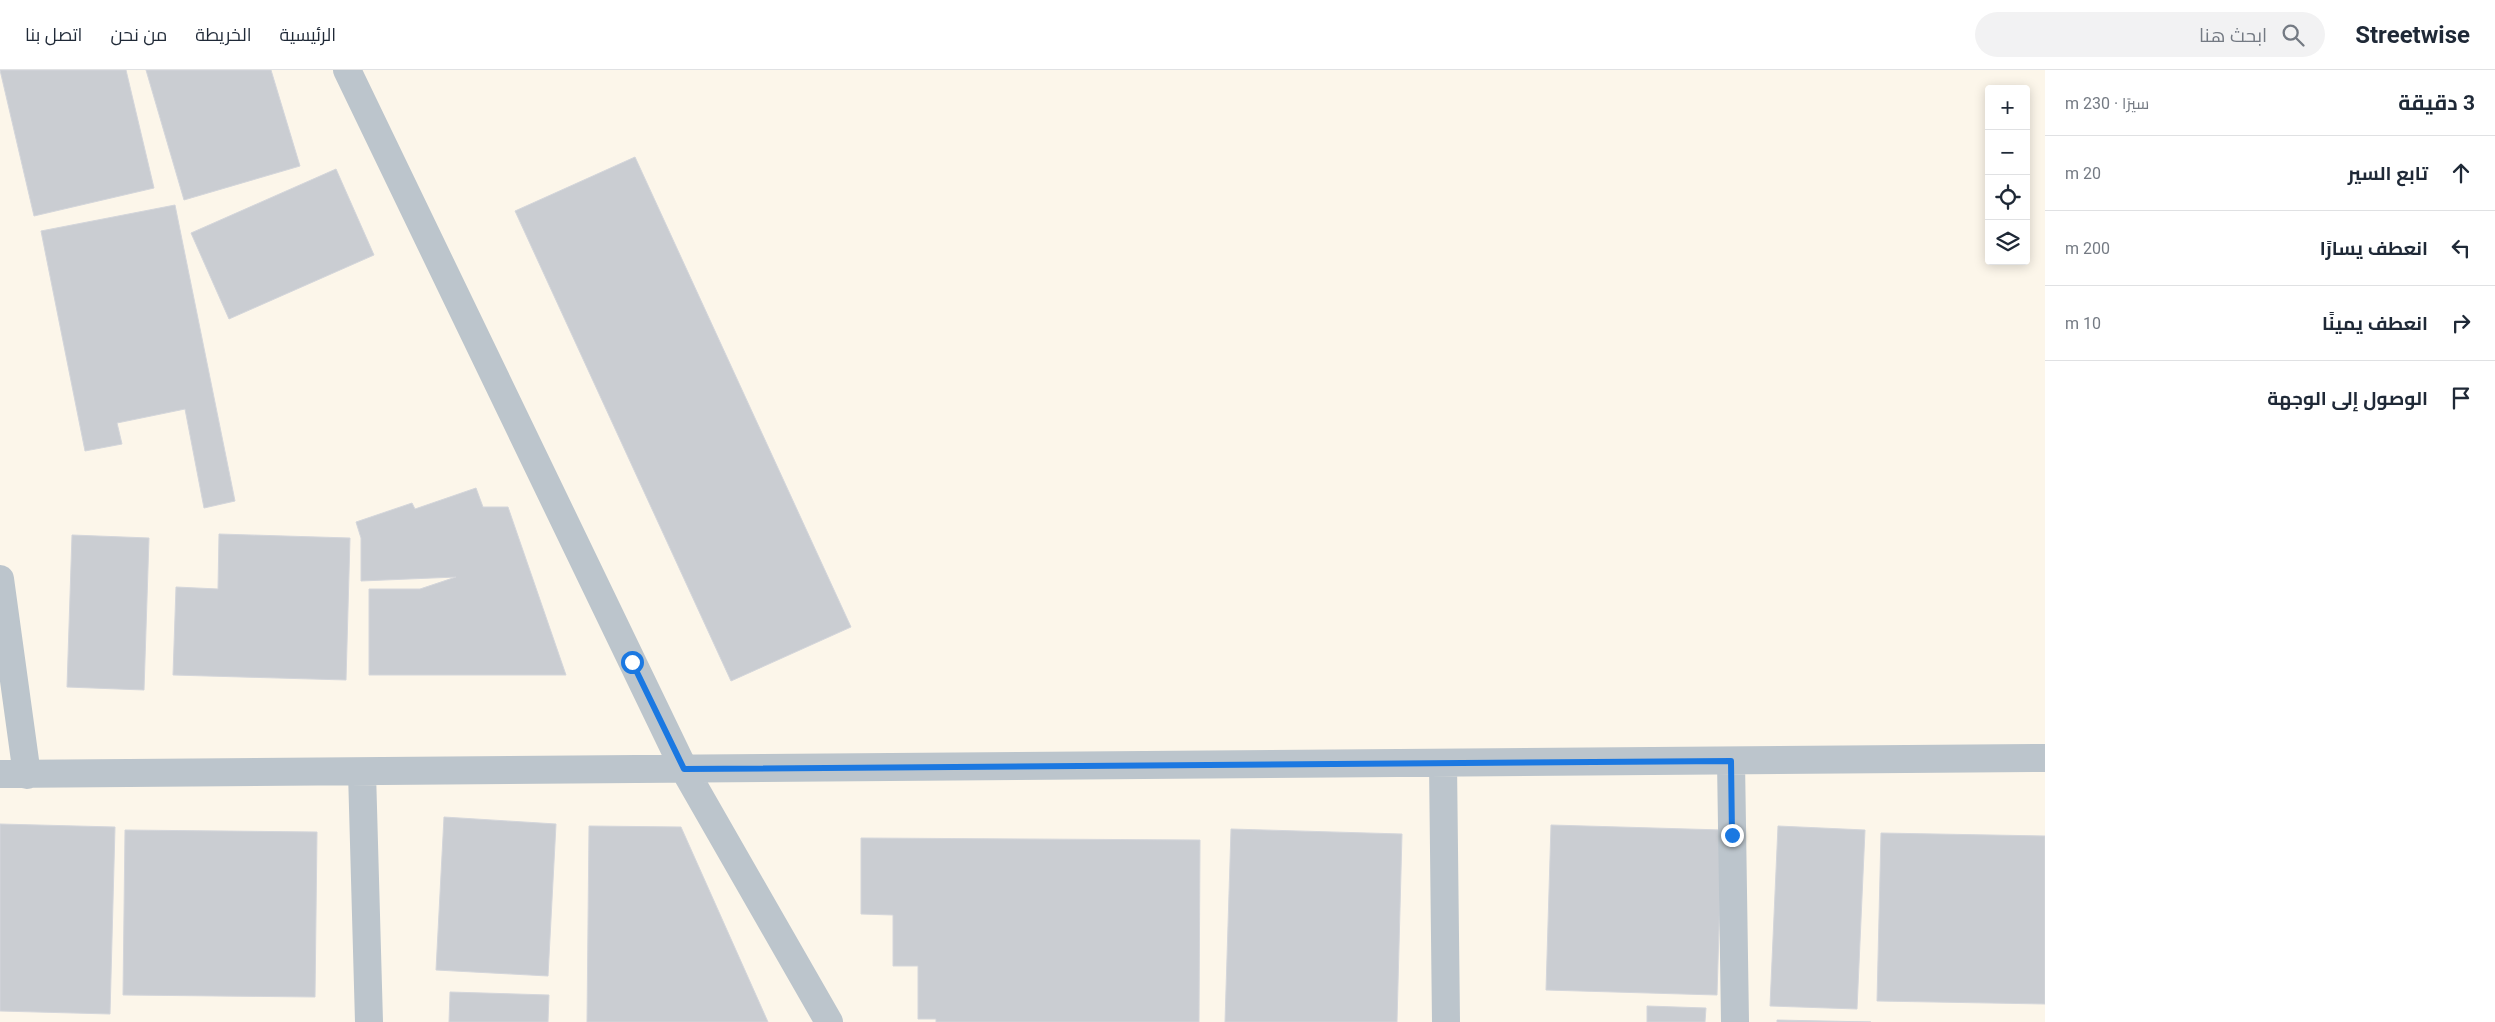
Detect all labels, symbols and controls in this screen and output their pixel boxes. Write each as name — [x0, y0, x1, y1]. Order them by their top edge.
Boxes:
search box — [1975, 12, 2325, 57]
icon: search — [2279, 21, 2307, 49]
text: Streetwise — [2355, 21, 2470, 49]
text: اتصل بنا — [25, 24, 82, 45]
text: من نحن — [110, 24, 167, 45]
text: الخريطة — [195, 24, 252, 45]
text: الرئيسية — [280, 24, 336, 45]
text: ابحث هنا — [2199, 24, 2267, 47]
map controls — [1985, 85, 2030, 265]
button: + — [1985, 85, 2030, 130]
text: 3 دقيقة — [2398, 91, 2475, 115]
text: سيرًا · 230 m — [2065, 94, 2149, 113]
button: − — [1985, 130, 2030, 175]
icon: ahead — [2447, 159, 2475, 187]
text: تابع السير — [2348, 162, 2428, 185]
text: 20 m — [2065, 164, 2101, 183]
button: locate — [1985, 175, 2030, 220]
button: layers — [1985, 220, 2030, 265]
icon: left — [2447, 234, 2475, 262]
text: انعطف يسارًا — [2320, 237, 2428, 260]
text: 200 m — [2065, 239, 2110, 258]
icon: right — [2447, 309, 2475, 337]
text: انعطف يمينًا — [2322, 312, 2428, 335]
text: 10 m — [2065, 314, 2101, 333]
icon: arrive — [2447, 384, 2475, 412]
text: الوصول إلى الوجهة — [2267, 387, 2428, 410]
route start — [621, 651, 644, 674]
route end — [1721, 824, 1744, 847]

